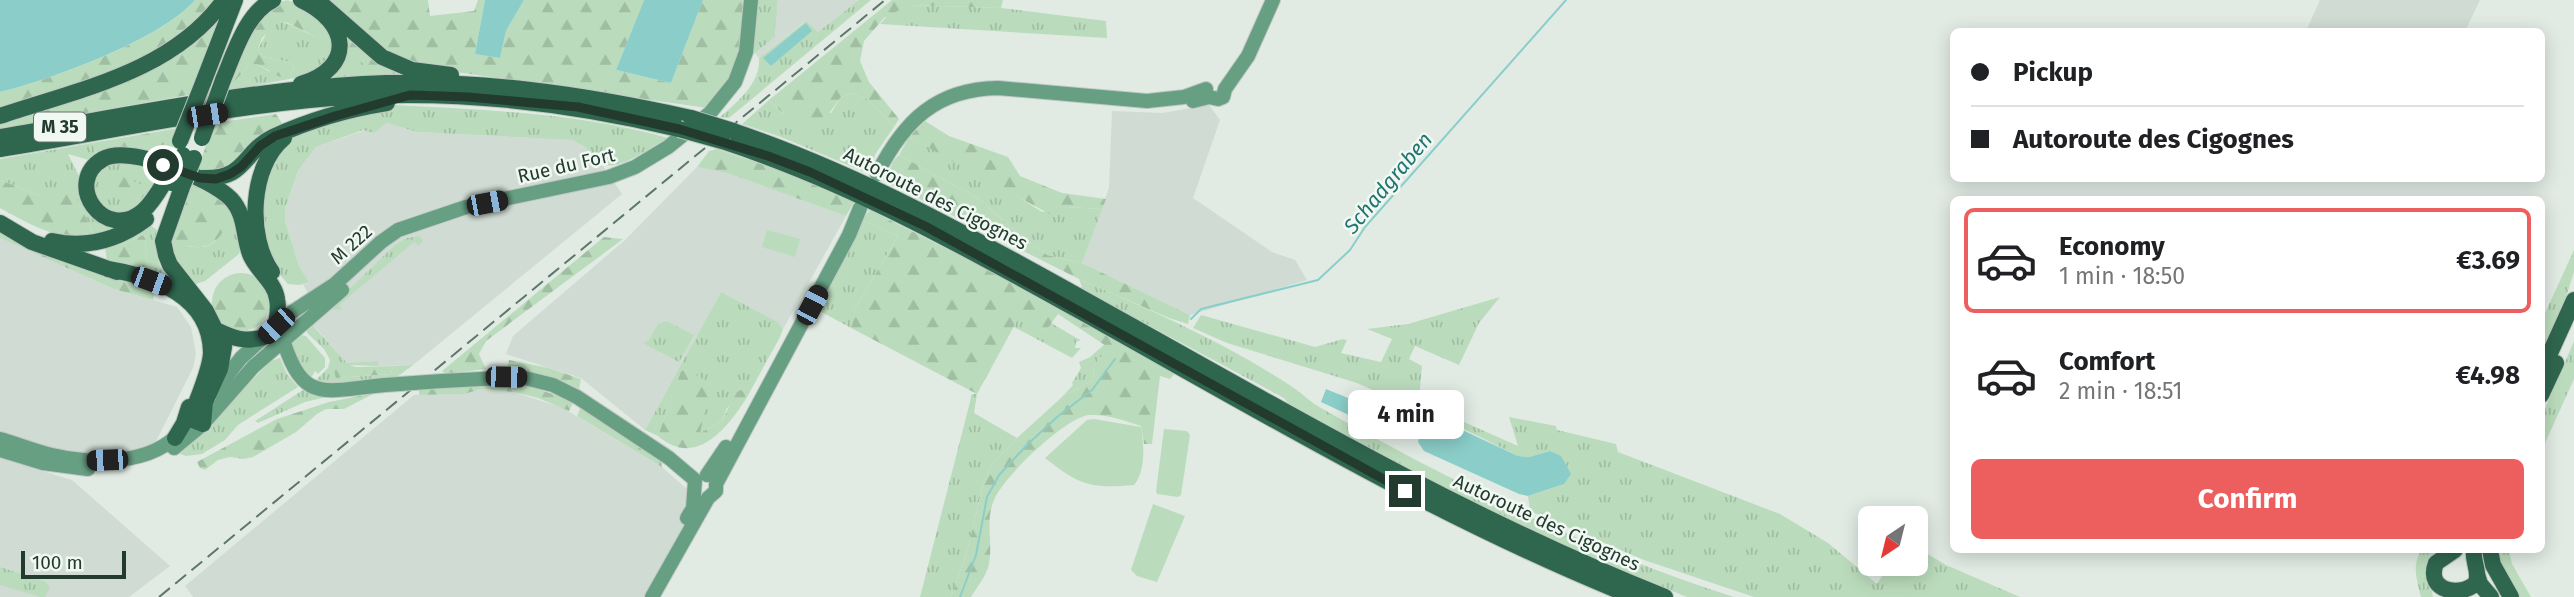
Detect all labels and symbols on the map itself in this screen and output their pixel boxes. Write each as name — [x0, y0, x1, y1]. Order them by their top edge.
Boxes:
car — [185, 101, 230, 129]
road number: M 35 — [34, 112, 86, 142]
water label: Schadgraben — [1337, 127, 1438, 240]
street label: Autoroute des Cigognes — [840, 142, 1032, 255]
street label: Rue du Fort — [515, 143, 617, 188]
route start — [147, 149, 179, 181]
car — [465, 189, 510, 217]
street label: M 222 — [326, 220, 377, 269]
car — [128, 264, 175, 298]
car — [793, 282, 832, 328]
car — [254, 304, 299, 348]
car — [485, 366, 528, 388]
callout: 4 min — [1347, 390, 1463, 438]
car — [86, 449, 129, 471]
street label: Autoroute des Cigognes — [1450, 469, 1644, 576]
route end — [1389, 475, 1421, 507]
north arrow — [1858, 506, 1928, 576]
scale bar — [21, 548, 126, 580]

